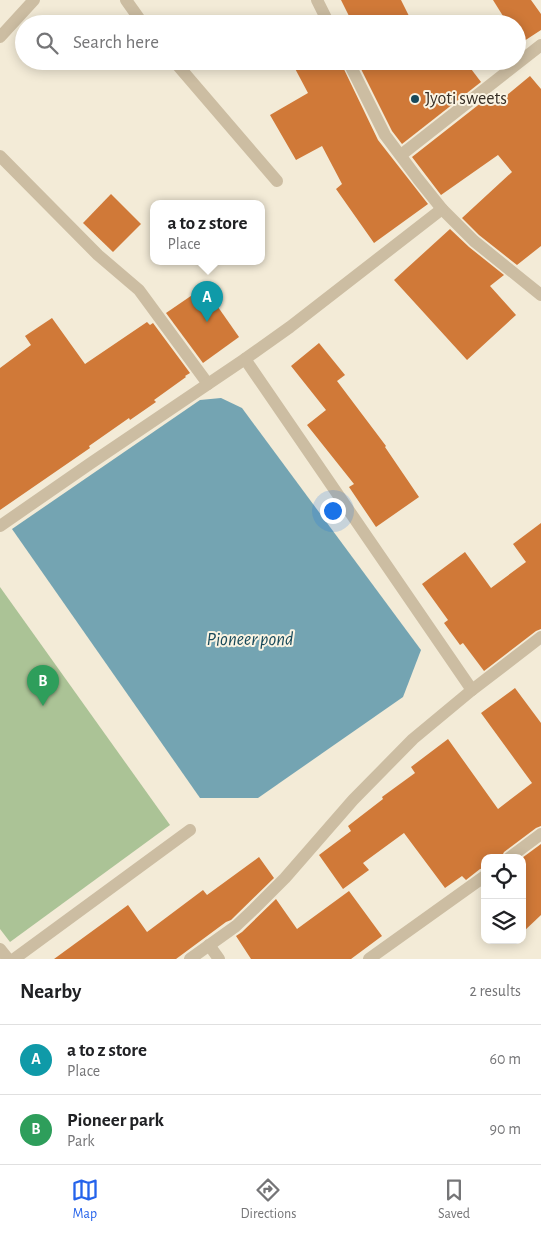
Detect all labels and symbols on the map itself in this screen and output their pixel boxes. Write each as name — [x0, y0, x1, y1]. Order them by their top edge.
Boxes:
place label: Jyoti sweets — [425, 90, 507, 108]
marker: Jyoti sweets — [409, 93, 421, 105]
pin: A — [191, 281, 223, 322]
your location — [320, 498, 346, 524]
water label: Pioneer pond — [207, 630, 294, 649]
pin: B — [27, 665, 59, 706]

